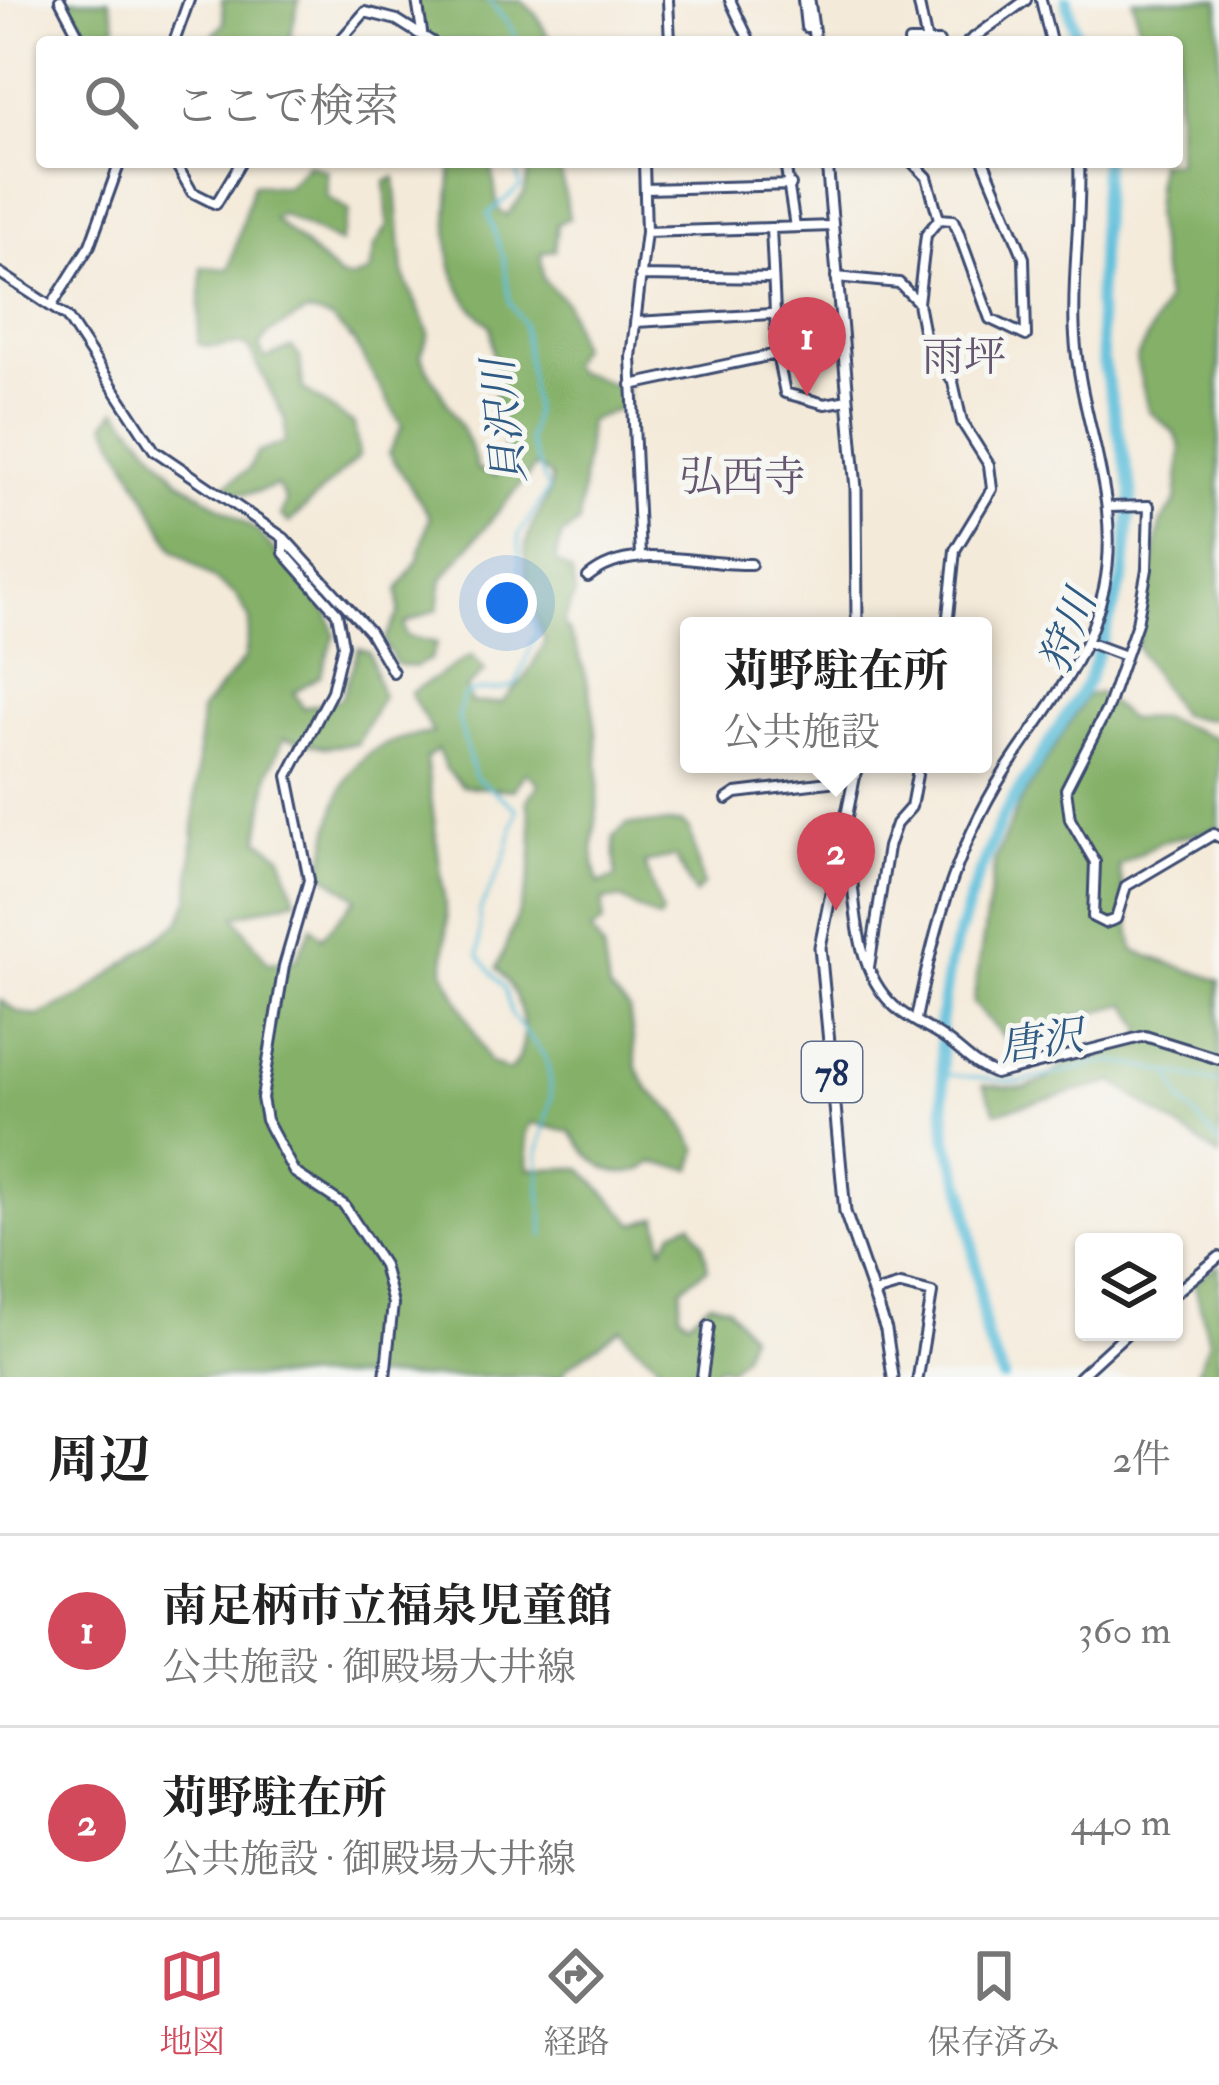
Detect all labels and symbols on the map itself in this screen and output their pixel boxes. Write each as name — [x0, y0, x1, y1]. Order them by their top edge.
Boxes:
pin: 1 — [768, 297, 846, 396]
district label: 雨坪 — [922, 332, 1006, 384]
water label: 貝沢川 — [472, 352, 537, 487]
district label: 弘西寺 — [680, 452, 806, 504]
your location — [477, 573, 537, 633]
water label: 狩川 — [1030, 579, 1110, 680]
pin: 2 — [797, 812, 875, 911]
water label: 唐沢 — [996, 1010, 1091, 1074]
road number: 78 — [802, 1042, 862, 1102]

